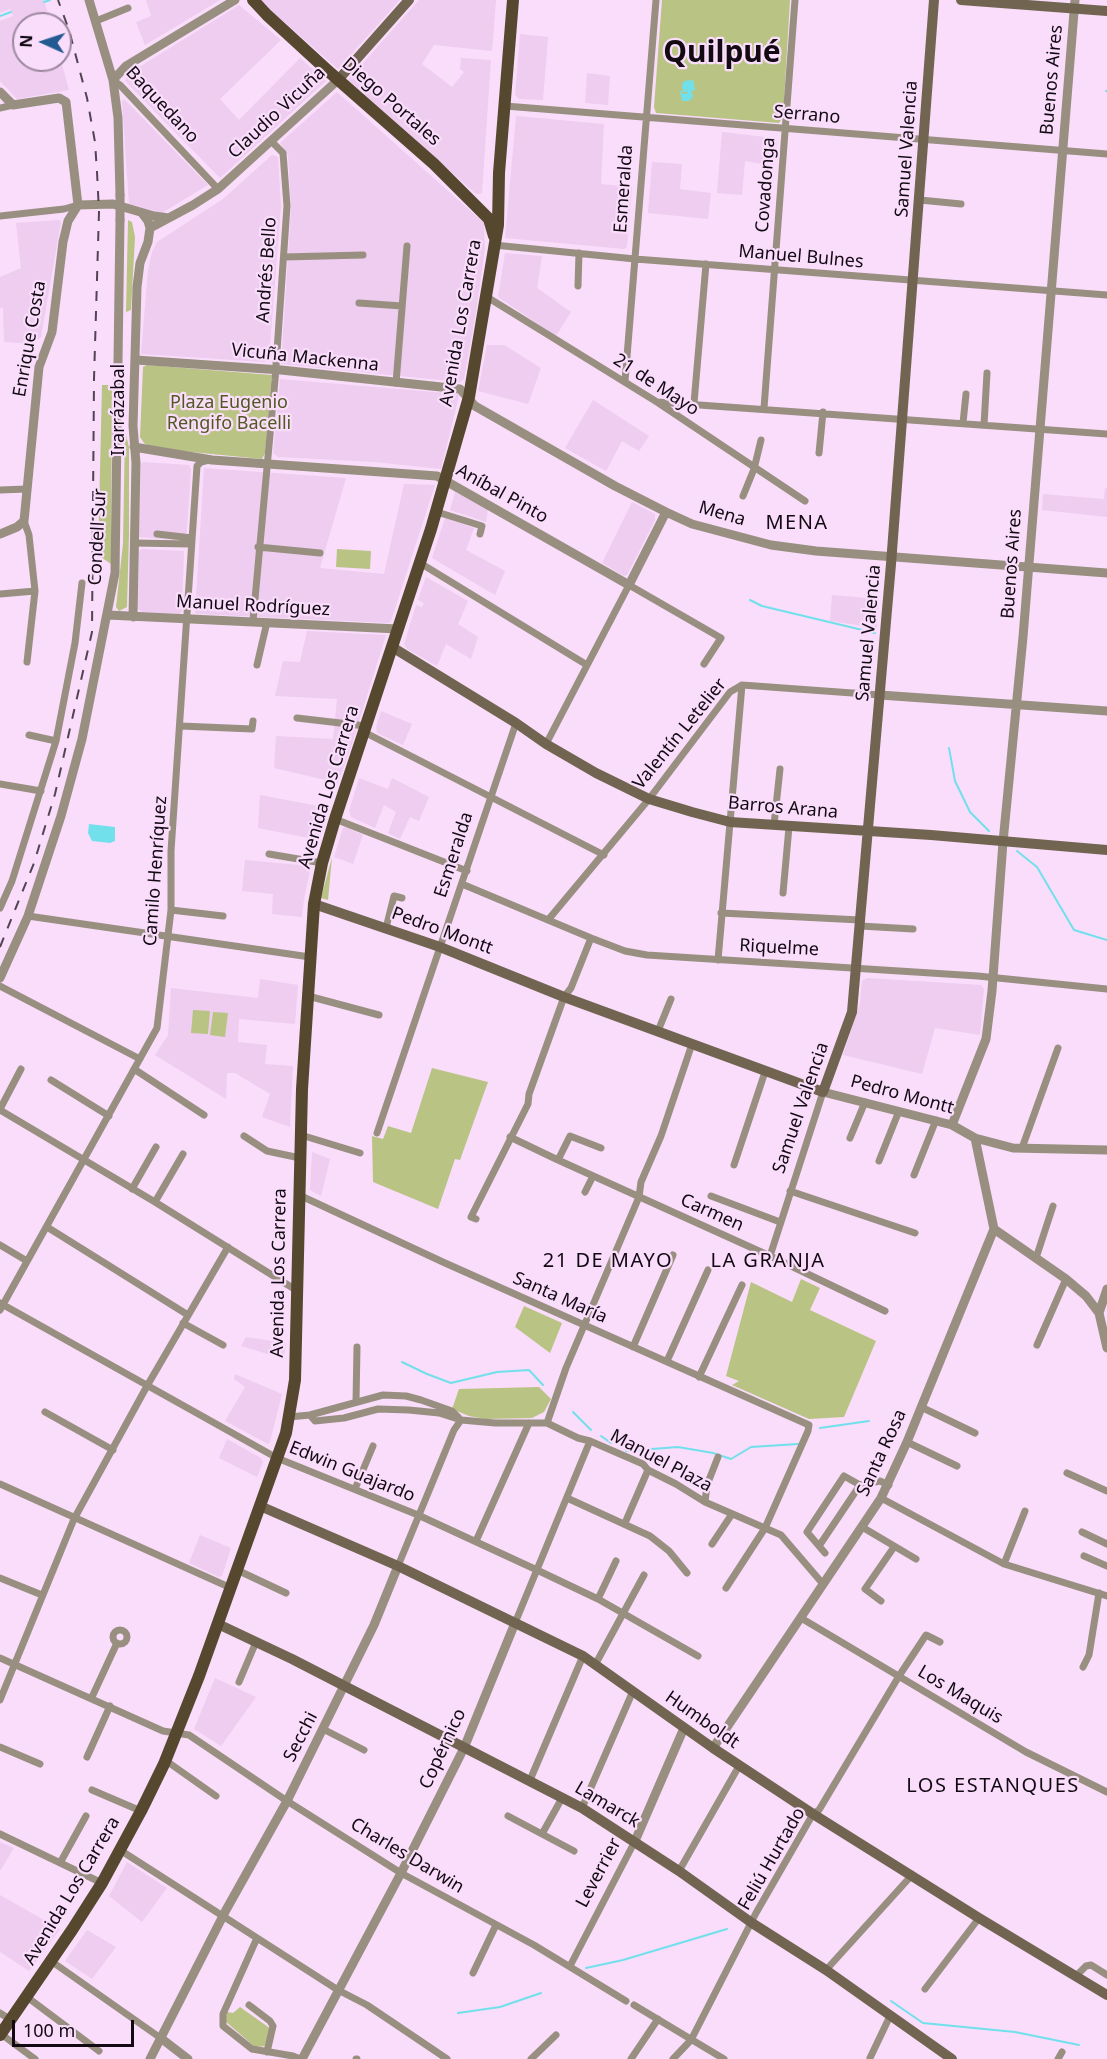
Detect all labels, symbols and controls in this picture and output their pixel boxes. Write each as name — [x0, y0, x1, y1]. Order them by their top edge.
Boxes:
north arrow — [12, 12, 72, 72]
street label: Buenos Aires — [1036, 24, 1068, 136]
text: N — [15, 34, 37, 48]
district label: Quilpué — [663, 35, 781, 71]
street label: Diego Portales — [337, 53, 445, 151]
street label: Baquedano — [121, 62, 203, 148]
street label: Claudio Vicuña — [224, 62, 330, 164]
street label: Samuel Valencia — [891, 80, 923, 218]
street label: Serrano — [773, 101, 841, 129]
street label: Covadonga — [752, 137, 780, 233]
street label: Esmeralda — [610, 144, 638, 234]
street label: Andrés Bello — [253, 216, 281, 324]
street label: Avenida Los Carrera — [436, 238, 486, 408]
street label: Manuel Bulnes — [738, 241, 864, 273]
street label: Enrique Costa — [9, 279, 51, 399]
street label: Vicuña Mackenna — [230, 340, 380, 376]
street label: 21 de Mayo — [609, 349, 703, 421]
street label: Irarrázabal — [108, 364, 130, 456]
park label: Plaza Eugenio Rengifo Bacelli — [167, 392, 291, 434]
street label: Aníbal Pinto — [452, 460, 552, 528]
street label: Condell Sur — [85, 488, 111, 586]
street label: Mena — [696, 497, 748, 531]
street label: Buenos Aires — [997, 508, 1027, 620]
district label: MENA — [765, 511, 829, 535]
street label: Samuel Valencia — [852, 564, 886, 702]
street label: Manuel Rodríguez — [176, 591, 330, 621]
street label: Valentín Letelier — [629, 674, 731, 794]
street label: Avenida Los Carrera — [294, 703, 364, 871]
street label: Barros Arana — [727, 792, 839, 824]
street label: Camilo Henríquez — [140, 795, 172, 947]
street label: Esmeralda — [430, 810, 478, 900]
street label: Pedro Montt — [388, 903, 496, 959]
street label: Riquelme — [739, 935, 819, 961]
street label: Samuel Valencia — [768, 1040, 834, 1176]
street label: Pedro Montt — [848, 1071, 956, 1119]
street label: Avenida Los Carrera — [267, 1188, 291, 1358]
street label: Carmen — [677, 1190, 747, 1236]
district label: 21 DE MAYO — [543, 1249, 673, 1273]
district label: LA GRANJA — [710, 1249, 826, 1273]
street label: Santa María — [509, 1268, 611, 1328]
street label: Santa Rosa — [853, 1406, 911, 1500]
street label: Manuel Plaza — [606, 1425, 716, 1497]
street label: Edwin Guajardo — [286, 1437, 418, 1507]
street label: Los Maquis — [914, 1661, 1006, 1729]
street label: Humboldt — [661, 1687, 743, 1753]
street label: Copérnico — [415, 1705, 471, 1793]
street label: Secchi — [279, 1708, 323, 1766]
district label: LOS ESTANQUES — [906, 1774, 1080, 1798]
street label: Lamarck — [571, 1777, 643, 1833]
street label: Feliú Hurtado — [734, 1804, 810, 1914]
street label: Avenida Los Carrera — [19, 1813, 125, 1969]
street label: Charles Darwin — [346, 1814, 468, 1898]
street label: Leverrier — [572, 1835, 626, 1911]
scale bar — [15, 2008, 136, 2046]
text: 100 m — [23, 2018, 75, 2042]

